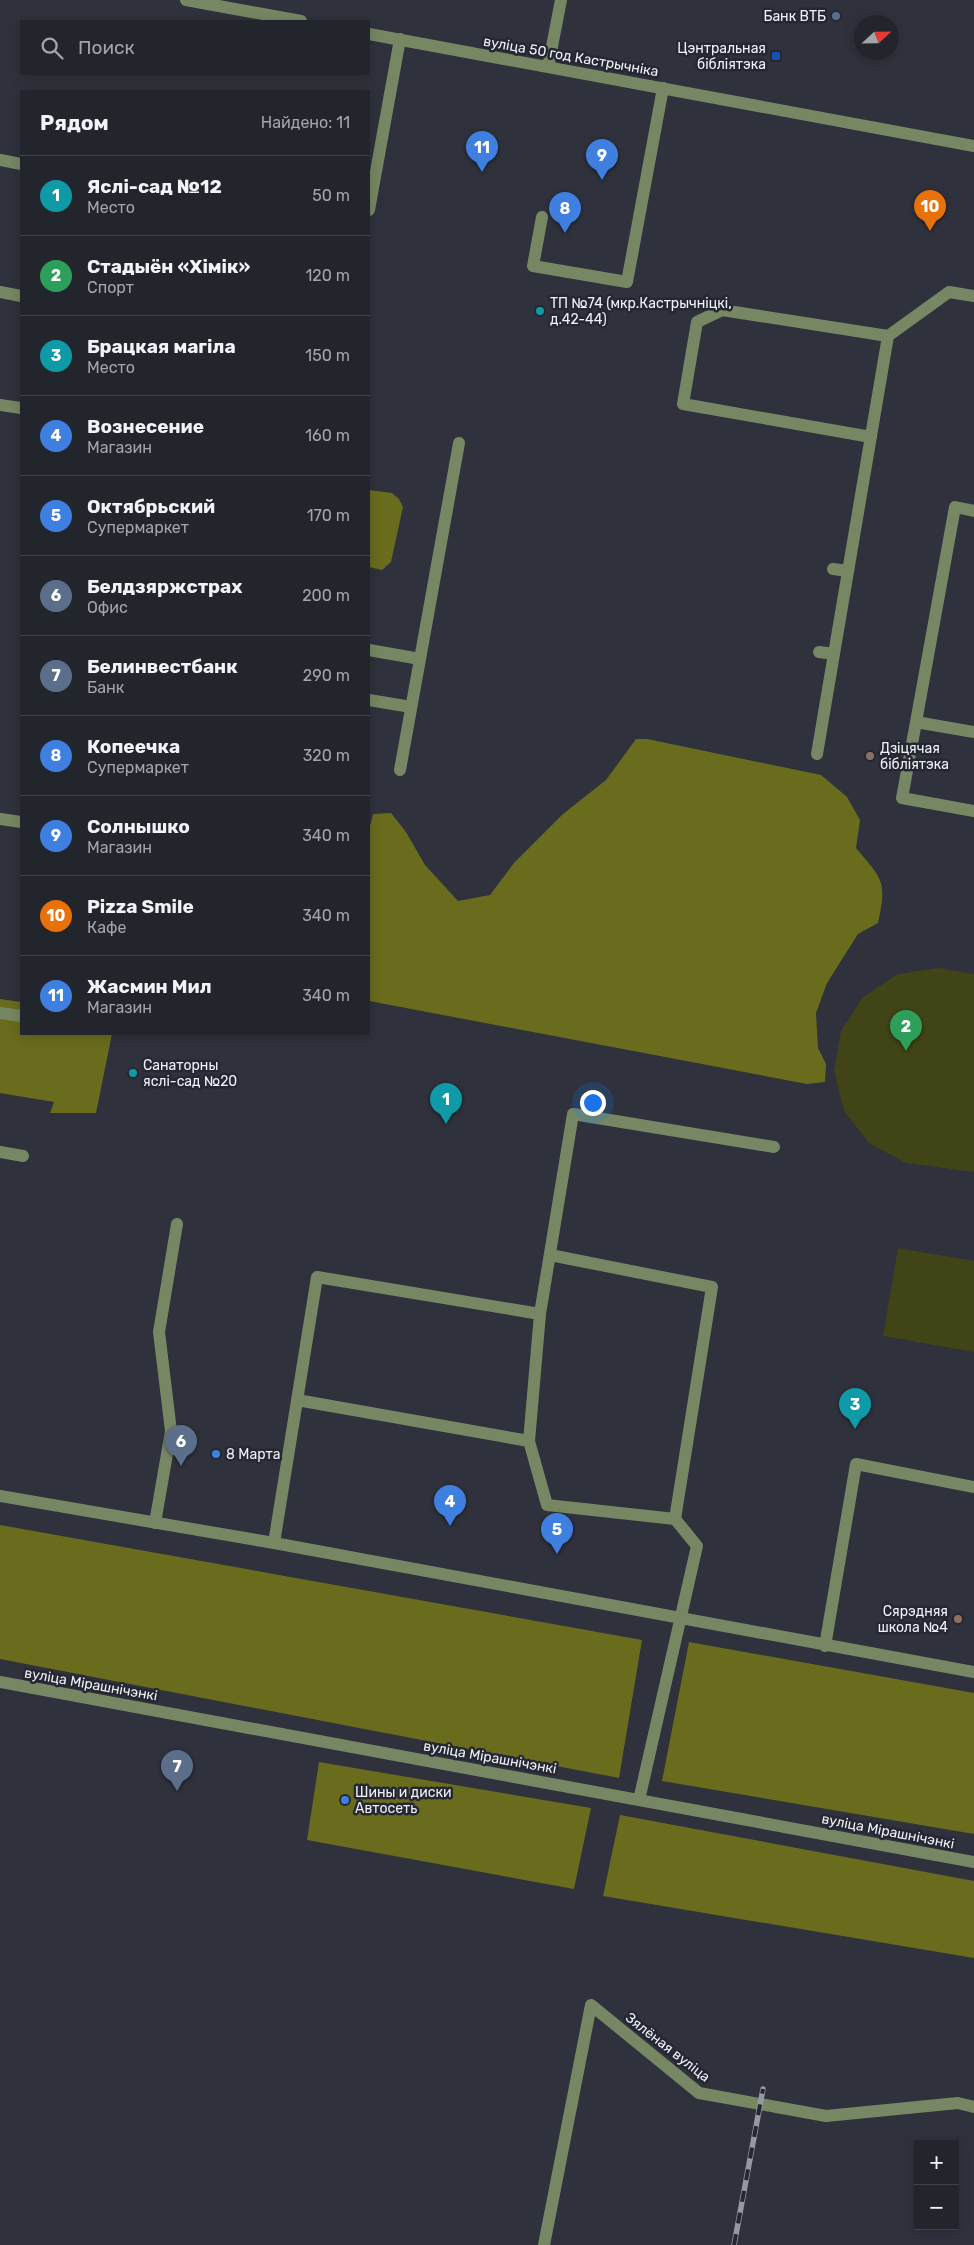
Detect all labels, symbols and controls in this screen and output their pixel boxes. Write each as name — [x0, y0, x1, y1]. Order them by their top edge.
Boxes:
place label: Банк ВТБ — [763, 8, 826, 25]
marker: Банк ВТБ — [830, 10, 842, 22]
north arrow — [854, 15, 899, 60]
search box — [20, 20, 370, 75]
street label: вуліца 50 год Кастрычніка — [482, 33, 660, 80]
icon: search — [38, 34, 66, 62]
text: Поиск — [78, 36, 135, 59]
place label: Цэнтральная бібліятэка — [677, 40, 766, 73]
marker: Цэнтральная бібліятэка — [770, 50, 782, 62]
text: Рядом — [40, 110, 109, 135]
text: Найдено: 11 — [261, 113, 350, 132]
pin: 11 — [466, 131, 498, 172]
pin: 9 — [586, 139, 618, 180]
text: Яслі-сад №12 — [87, 175, 222, 198]
text: 1 — [52, 186, 60, 205]
text: 50 m — [312, 186, 350, 205]
pin: 10 — [914, 190, 946, 231]
pin: 8 — [549, 192, 581, 233]
text: Место — [87, 198, 135, 217]
text: Стадыён «Хімік» — [87, 255, 250, 278]
text: 2 — [51, 266, 61, 285]
text: 120 m — [305, 266, 350, 285]
text: Спорт — [87, 278, 134, 297]
place label: ТП №74 (мкр.Кастрычніцкі, д.42-44) — [550, 295, 732, 328]
marker: ТП №74 (мкр.Кастрычніцкі, д.42-44) — [534, 305, 546, 317]
text: Брацкая магіла — [87, 335, 236, 358]
text: 3 — [51, 346, 61, 365]
text: 150 m — [305, 346, 350, 365]
text: Место — [87, 358, 135, 377]
text: Вознесение — [87, 415, 204, 438]
text: 4 — [51, 426, 61, 445]
text: 160 m — [305, 426, 350, 445]
text: Магазин — [87, 438, 152, 457]
text: Октябрьский — [87, 495, 215, 518]
text: 5 — [51, 506, 61, 525]
text: 170 m — [307, 506, 350, 525]
text: Супермаркет — [87, 518, 189, 537]
text: Белдзяржстрах — [87, 575, 242, 598]
text: 6 — [51, 586, 61, 605]
text: 200 m — [302, 586, 350, 605]
text: Офис — [87, 598, 128, 617]
text: Белинвестбанк — [87, 655, 238, 678]
text: 7 — [51, 666, 61, 685]
text: 290 m — [303, 666, 350, 685]
text: Банк — [87, 678, 124, 697]
text: Копеечка — [87, 735, 180, 758]
place label: Дзіцячая бібліятэка — [880, 740, 949, 773]
text: 8 — [51, 746, 61, 765]
text: 320 m — [303, 746, 350, 765]
marker: Дзіцячая бібліятэка — [864, 750, 876, 762]
text: Супермаркет — [87, 758, 189, 777]
text: Солнышко — [87, 815, 190, 838]
text: 9 — [51, 826, 61, 845]
text: 340 m — [302, 826, 350, 845]
text: Магазин — [87, 838, 152, 857]
text: Pizza Smile — [87, 895, 194, 918]
text: 10 — [47, 906, 65, 925]
text: 340 m — [302, 906, 350, 925]
text: Кафе — [87, 918, 127, 937]
text: Жасмин Мил — [87, 975, 212, 998]
text: 11 — [48, 986, 64, 1005]
text: 340 m — [302, 986, 350, 1005]
text: Магазин — [87, 998, 152, 1017]
pin: 2 — [890, 1010, 922, 1051]
place label: Санаторны яслі-сад №20 — [143, 1057, 237, 1090]
marker: Санаторны яслі-сад №20 — [127, 1067, 139, 1079]
pin: 1 — [430, 1083, 462, 1124]
your location — [580, 1090, 606, 1116]
pin: 3 — [839, 1388, 871, 1429]
pin: 6 — [165, 1425, 197, 1466]
place label: 8 Марта — [226, 1446, 280, 1463]
marker: 8 Марта — [210, 1448, 222, 1460]
pin: 4 — [434, 1485, 466, 1526]
pin: 5 — [541, 1513, 573, 1554]
place label: Сярэдняя школа №4 — [878, 1603, 948, 1636]
marker: Сярэдняя школа №4 — [952, 1613, 964, 1625]
street label: вуліца Мірашнічэнкі — [23, 1664, 159, 1705]
street label: вуліца Мірашнічэнкі — [422, 1737, 558, 1778]
pin: 7 — [161, 1750, 193, 1791]
place label: Шины и диски Автосеть — [355, 1784, 451, 1817]
marker: Шины и диски Автосеть — [339, 1794, 351, 1806]
street label: вуліца Мірашнічэнкі — [820, 1810, 956, 1853]
street label: Зялёная вуліца — [622, 2009, 713, 2086]
map controls — [914, 2140, 959, 2230]
button: + — [914, 2140, 959, 2185]
button: − — [914, 2185, 959, 2230]

